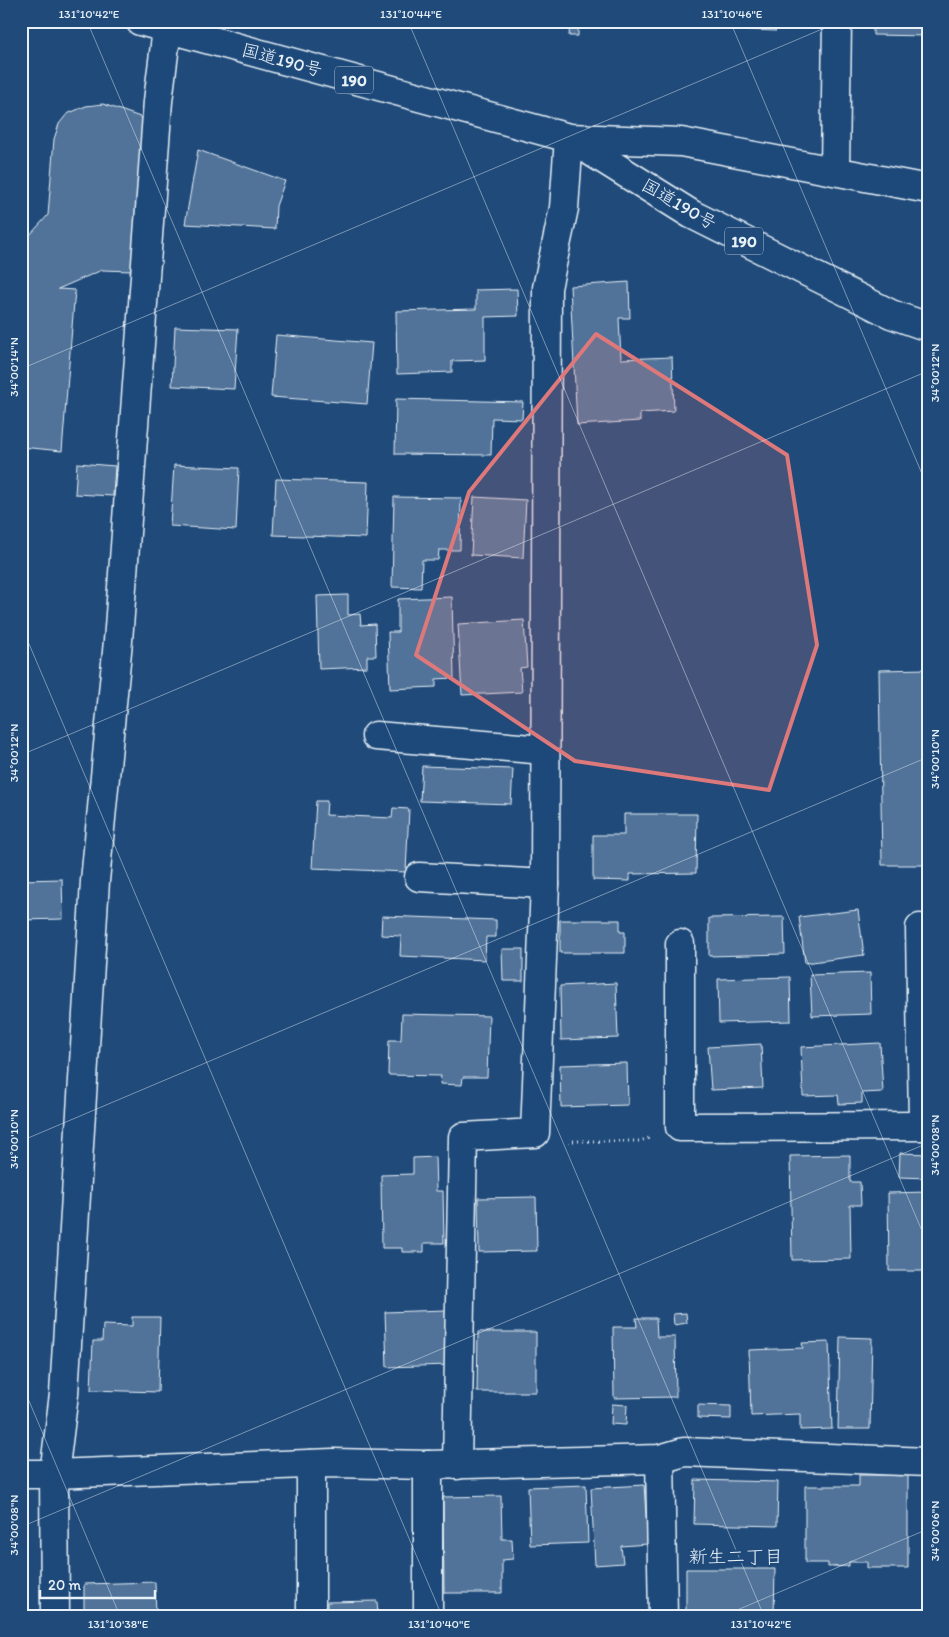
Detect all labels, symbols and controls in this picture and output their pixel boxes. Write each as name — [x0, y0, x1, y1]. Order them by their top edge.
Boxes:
text: 131°10'42"E — [59, 7, 120, 21]
text: 131°10'44"E — [380, 7, 442, 21]
text: 131°10'46"E — [702, 7, 763, 21]
street label: 国道190号 — [239, 39, 325, 81]
road number: 190 — [335, 66, 373, 94]
street label: 国道190号 — [638, 174, 720, 234]
road number: 190 — [725, 228, 763, 255]
text: 34°00'14"N — [7, 337, 21, 397]
text: 34°00'12"N — [928, 344, 942, 402]
text: 34°00'12"N — [7, 724, 21, 782]
text: 34°00'10"N — [928, 729, 942, 789]
text: 34°00'10"N — [7, 1109, 21, 1169]
text: 34°00'08"N — [928, 1115, 942, 1175]
text: 34°00'08"N — [7, 1495, 21, 1555]
text: 34°00'06"N — [928, 1501, 942, 1561]
district label: 新生二丁目 — [688, 1545, 784, 1568]
scale bar — [40, 1567, 155, 1599]
text: 20 m — [48, 1576, 82, 1594]
text: 131°10'38"E — [88, 1617, 149, 1631]
text: 131°10'40"E — [408, 1617, 470, 1631]
text: 131°10'42"E — [731, 1617, 792, 1631]

